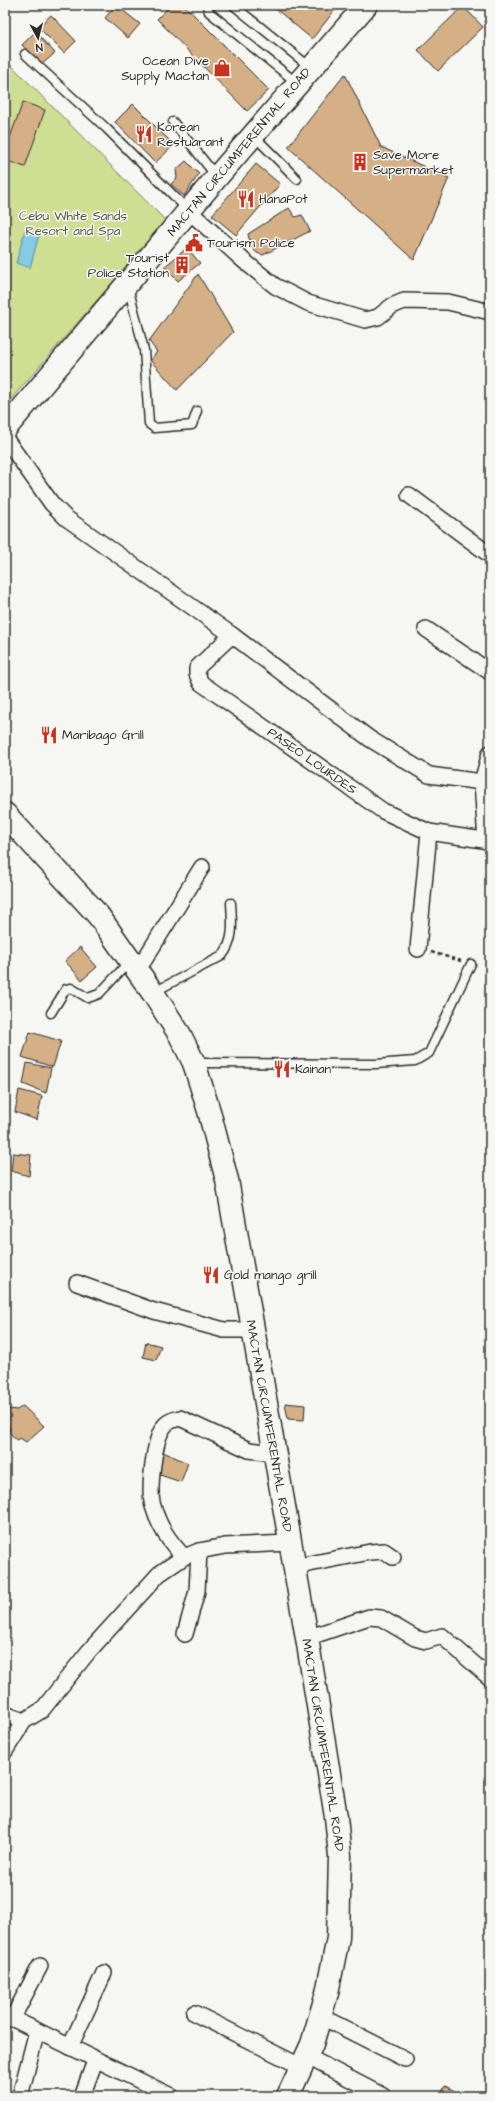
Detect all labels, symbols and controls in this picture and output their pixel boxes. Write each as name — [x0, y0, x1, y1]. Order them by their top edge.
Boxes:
north arrow — [18, 18, 58, 58]
text: N — [35, 40, 43, 55]
place label: Ocean Dive Supply Mactan — [121, 52, 209, 86]
shop icon: Ocean Dive Supply Mactan — [212, 58, 232, 78]
street label: MACTAN CIRCUMFERENTIAL ROAD — [163, 63, 315, 240]
place label: Korean Restuarant — [157, 118, 225, 151]
restaurant icon: Korean Restuarant — [134, 124, 154, 144]
place label: Save More Supermarket — [373, 146, 454, 179]
building icon: Save More Supermarket — [350, 152, 370, 172]
restaurant icon: HanaPot — [236, 189, 256, 209]
place label: HanaPot — [259, 190, 308, 208]
park label: Cebu White Sands Resort and Spa — [19, 207, 128, 240]
public building icon: Tourism Police — [184, 233, 204, 253]
place label: Tourism Police — [207, 234, 295, 252]
place label: Tourist Police Station — [88, 249, 170, 282]
building icon: Tourist Police Station — [172, 255, 192, 275]
street label: PASEO LOURDES — [264, 723, 360, 799]
restaurant icon: Maribago Grill — [39, 725, 59, 745]
place label: Maribago Grill — [62, 726, 144, 745]
restaurant icon: Kainan — [272, 1059, 292, 1079]
place label: Kainan — [295, 1060, 332, 1078]
restaurant icon: Gold mango grill — [201, 1265, 221, 1285]
place label: Gold mango grill — [224, 1266, 317, 1285]
street label: MACTAN CIRCUMFERENTIAL ROAD — [241, 1319, 297, 1534]
street label: MACTAN CIRCUMFERENTIAL ROAD — [297, 1637, 349, 1853]

